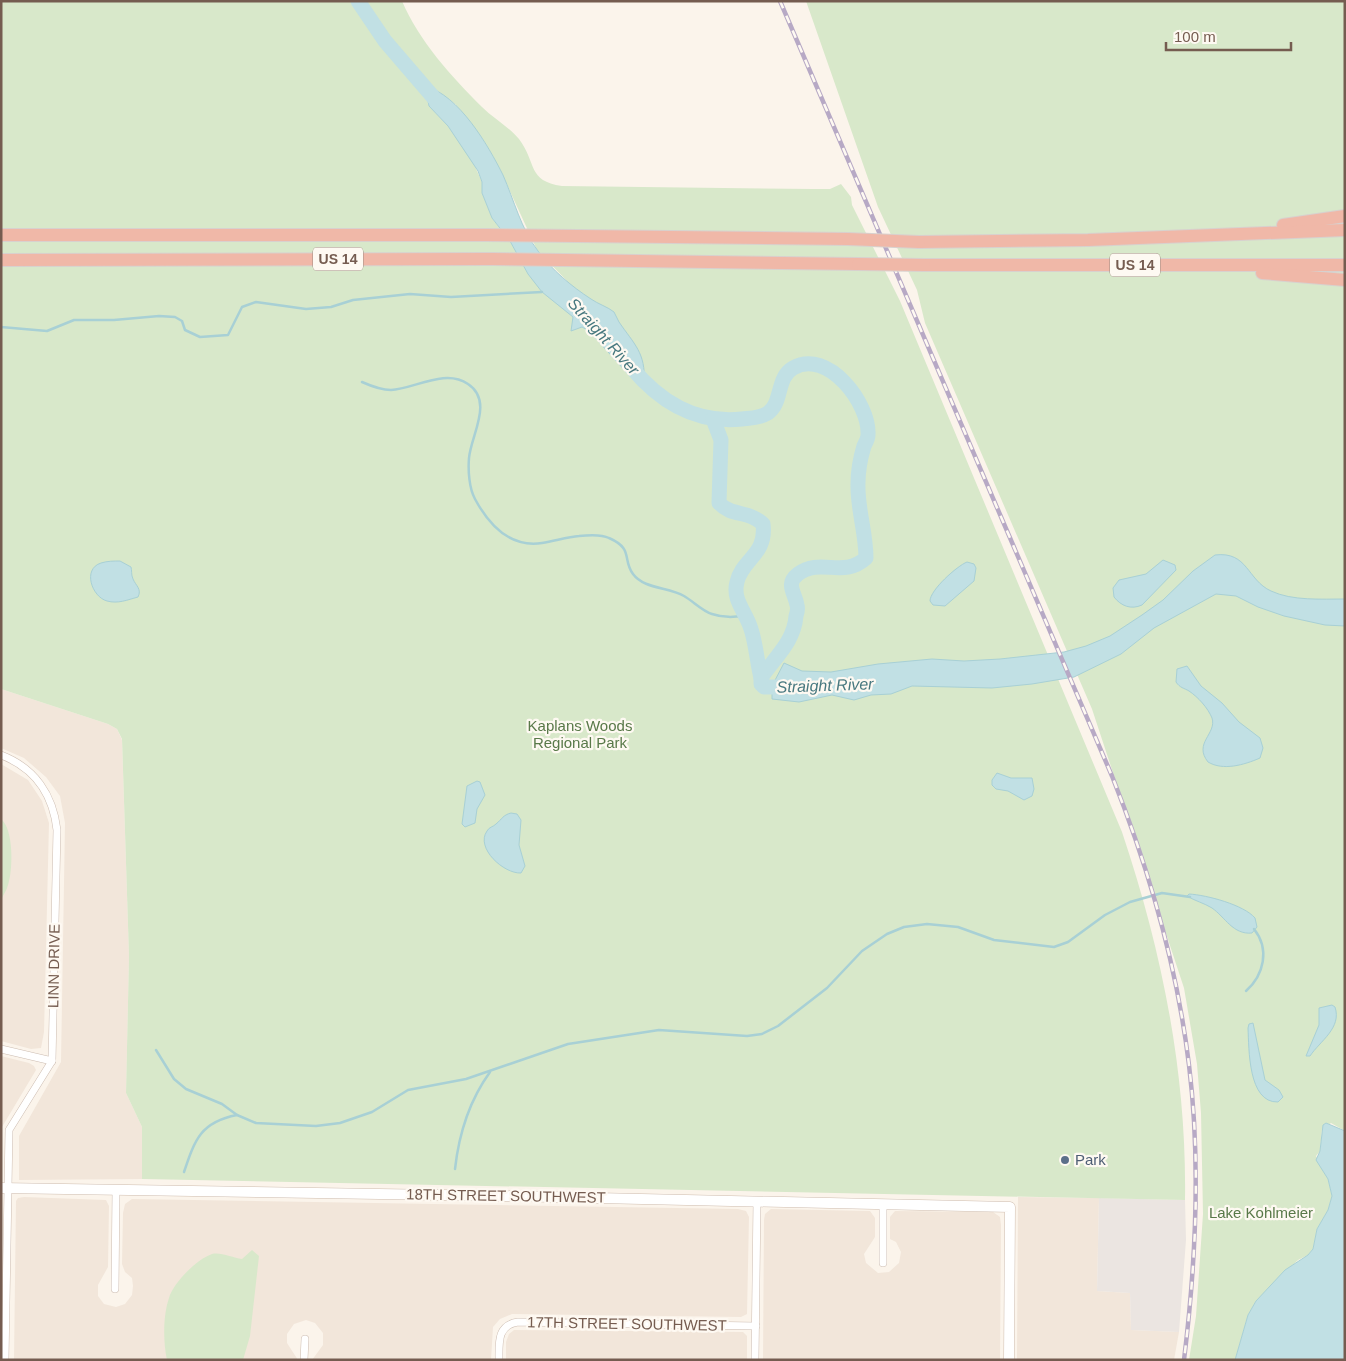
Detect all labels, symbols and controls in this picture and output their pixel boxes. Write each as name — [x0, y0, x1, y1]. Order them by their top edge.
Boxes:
scale bar — [1166, 20, 1291, 52]
text: 100 m — [1174, 28, 1216, 45]
road number: US 14 — [313, 248, 363, 270]
road number: US 14 — [1110, 254, 1160, 276]
water label: Straight River — [565, 295, 643, 379]
water label: Straight River — [776, 675, 874, 696]
park label: Kaplans Woods Regional Park — [528, 717, 632, 751]
street label: LINN DRIVE — [44, 924, 63, 1008]
place label: Park — [1075, 1151, 1106, 1168]
marker: Park — [1059, 1154, 1071, 1166]
street label: 18TH STREET SOUTHWEST — [406, 1185, 606, 1206]
park label: Lake Kohlmeier — [1209, 1204, 1313, 1221]
street label: 17TH STREET SOUTHWEST — [527, 1313, 727, 1334]

